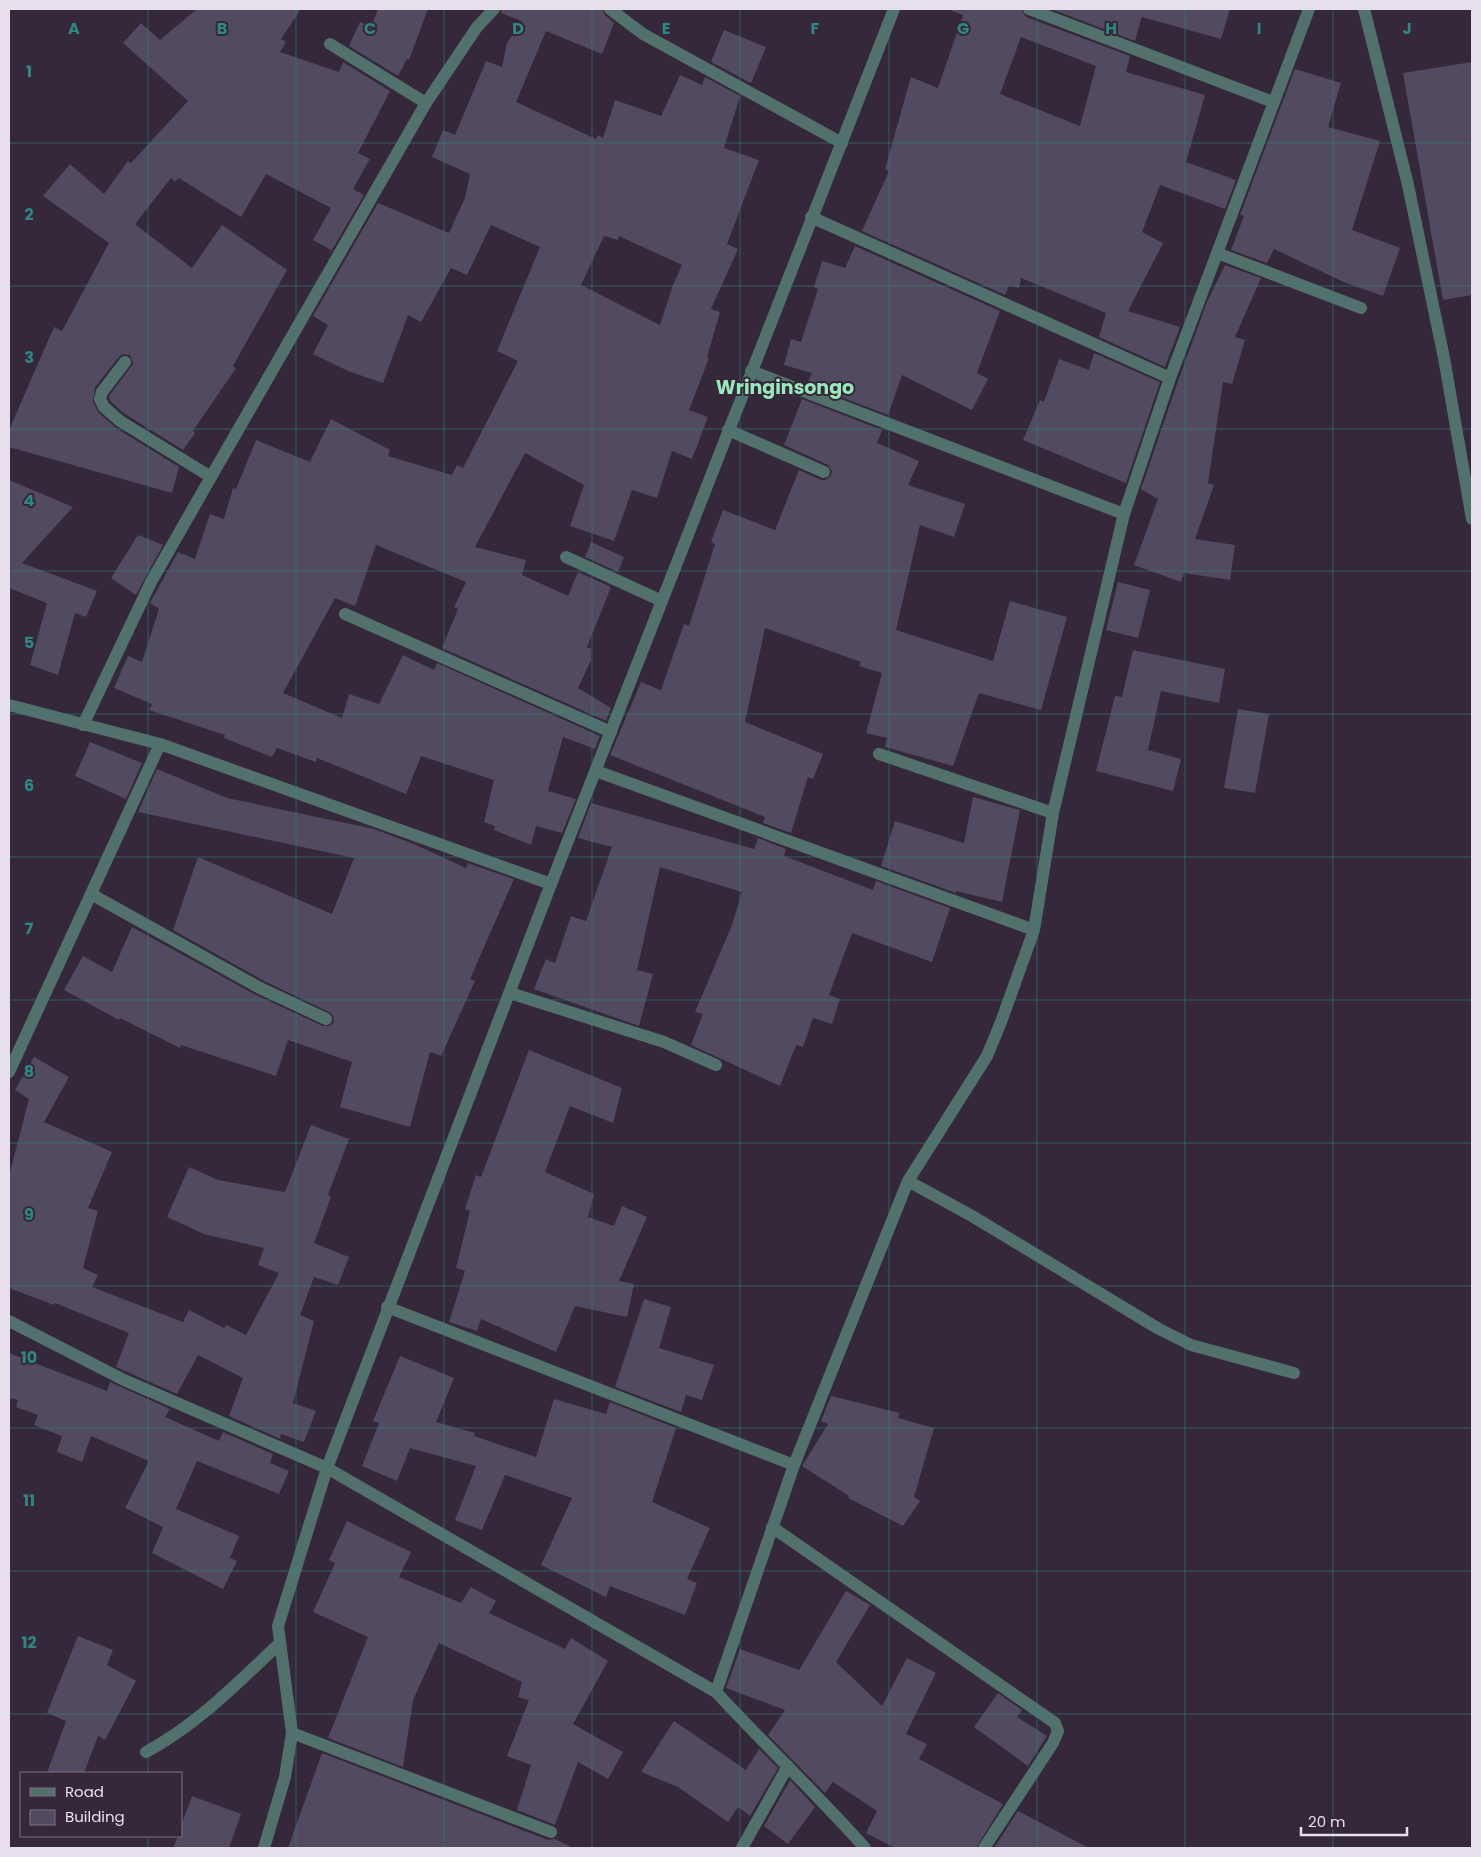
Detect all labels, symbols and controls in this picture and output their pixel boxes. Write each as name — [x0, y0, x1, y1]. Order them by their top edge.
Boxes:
text: A — [68, 17, 80, 40]
text: B — [217, 17, 227, 40]
text: C — [364, 17, 376, 40]
text: D — [512, 17, 524, 40]
text: E — [662, 17, 670, 40]
text: F — [811, 17, 820, 40]
text: G — [957, 17, 969, 40]
text: H — [1105, 17, 1117, 40]
text: I — [1257, 17, 1261, 40]
text: J — [1402, 17, 1412, 40]
text: 1 — [26, 60, 32, 83]
text: 2 — [24, 203, 34, 226]
text: 3 — [24, 346, 34, 369]
district label: Wringinsongo — [716, 374, 854, 401]
text: 4 — [24, 489, 35, 512]
text: 5 — [24, 631, 34, 654]
text: 6 — [24, 774, 34, 797]
text: 7 — [25, 917, 34, 940]
text: 8 — [24, 1060, 34, 1083]
text: 9 — [24, 1203, 34, 1226]
text: 10 — [21, 1346, 37, 1369]
text: 11 — [23, 1489, 35, 1512]
text: 12 — [21, 1631, 37, 1654]
legend — [20, 1772, 182, 1837]
text: Road — [65, 1781, 104, 1802]
scale bar — [1301, 1804, 1407, 1836]
text: Building — [65, 1806, 125, 1827]
text: 20 m — [1308, 1811, 1346, 1832]

